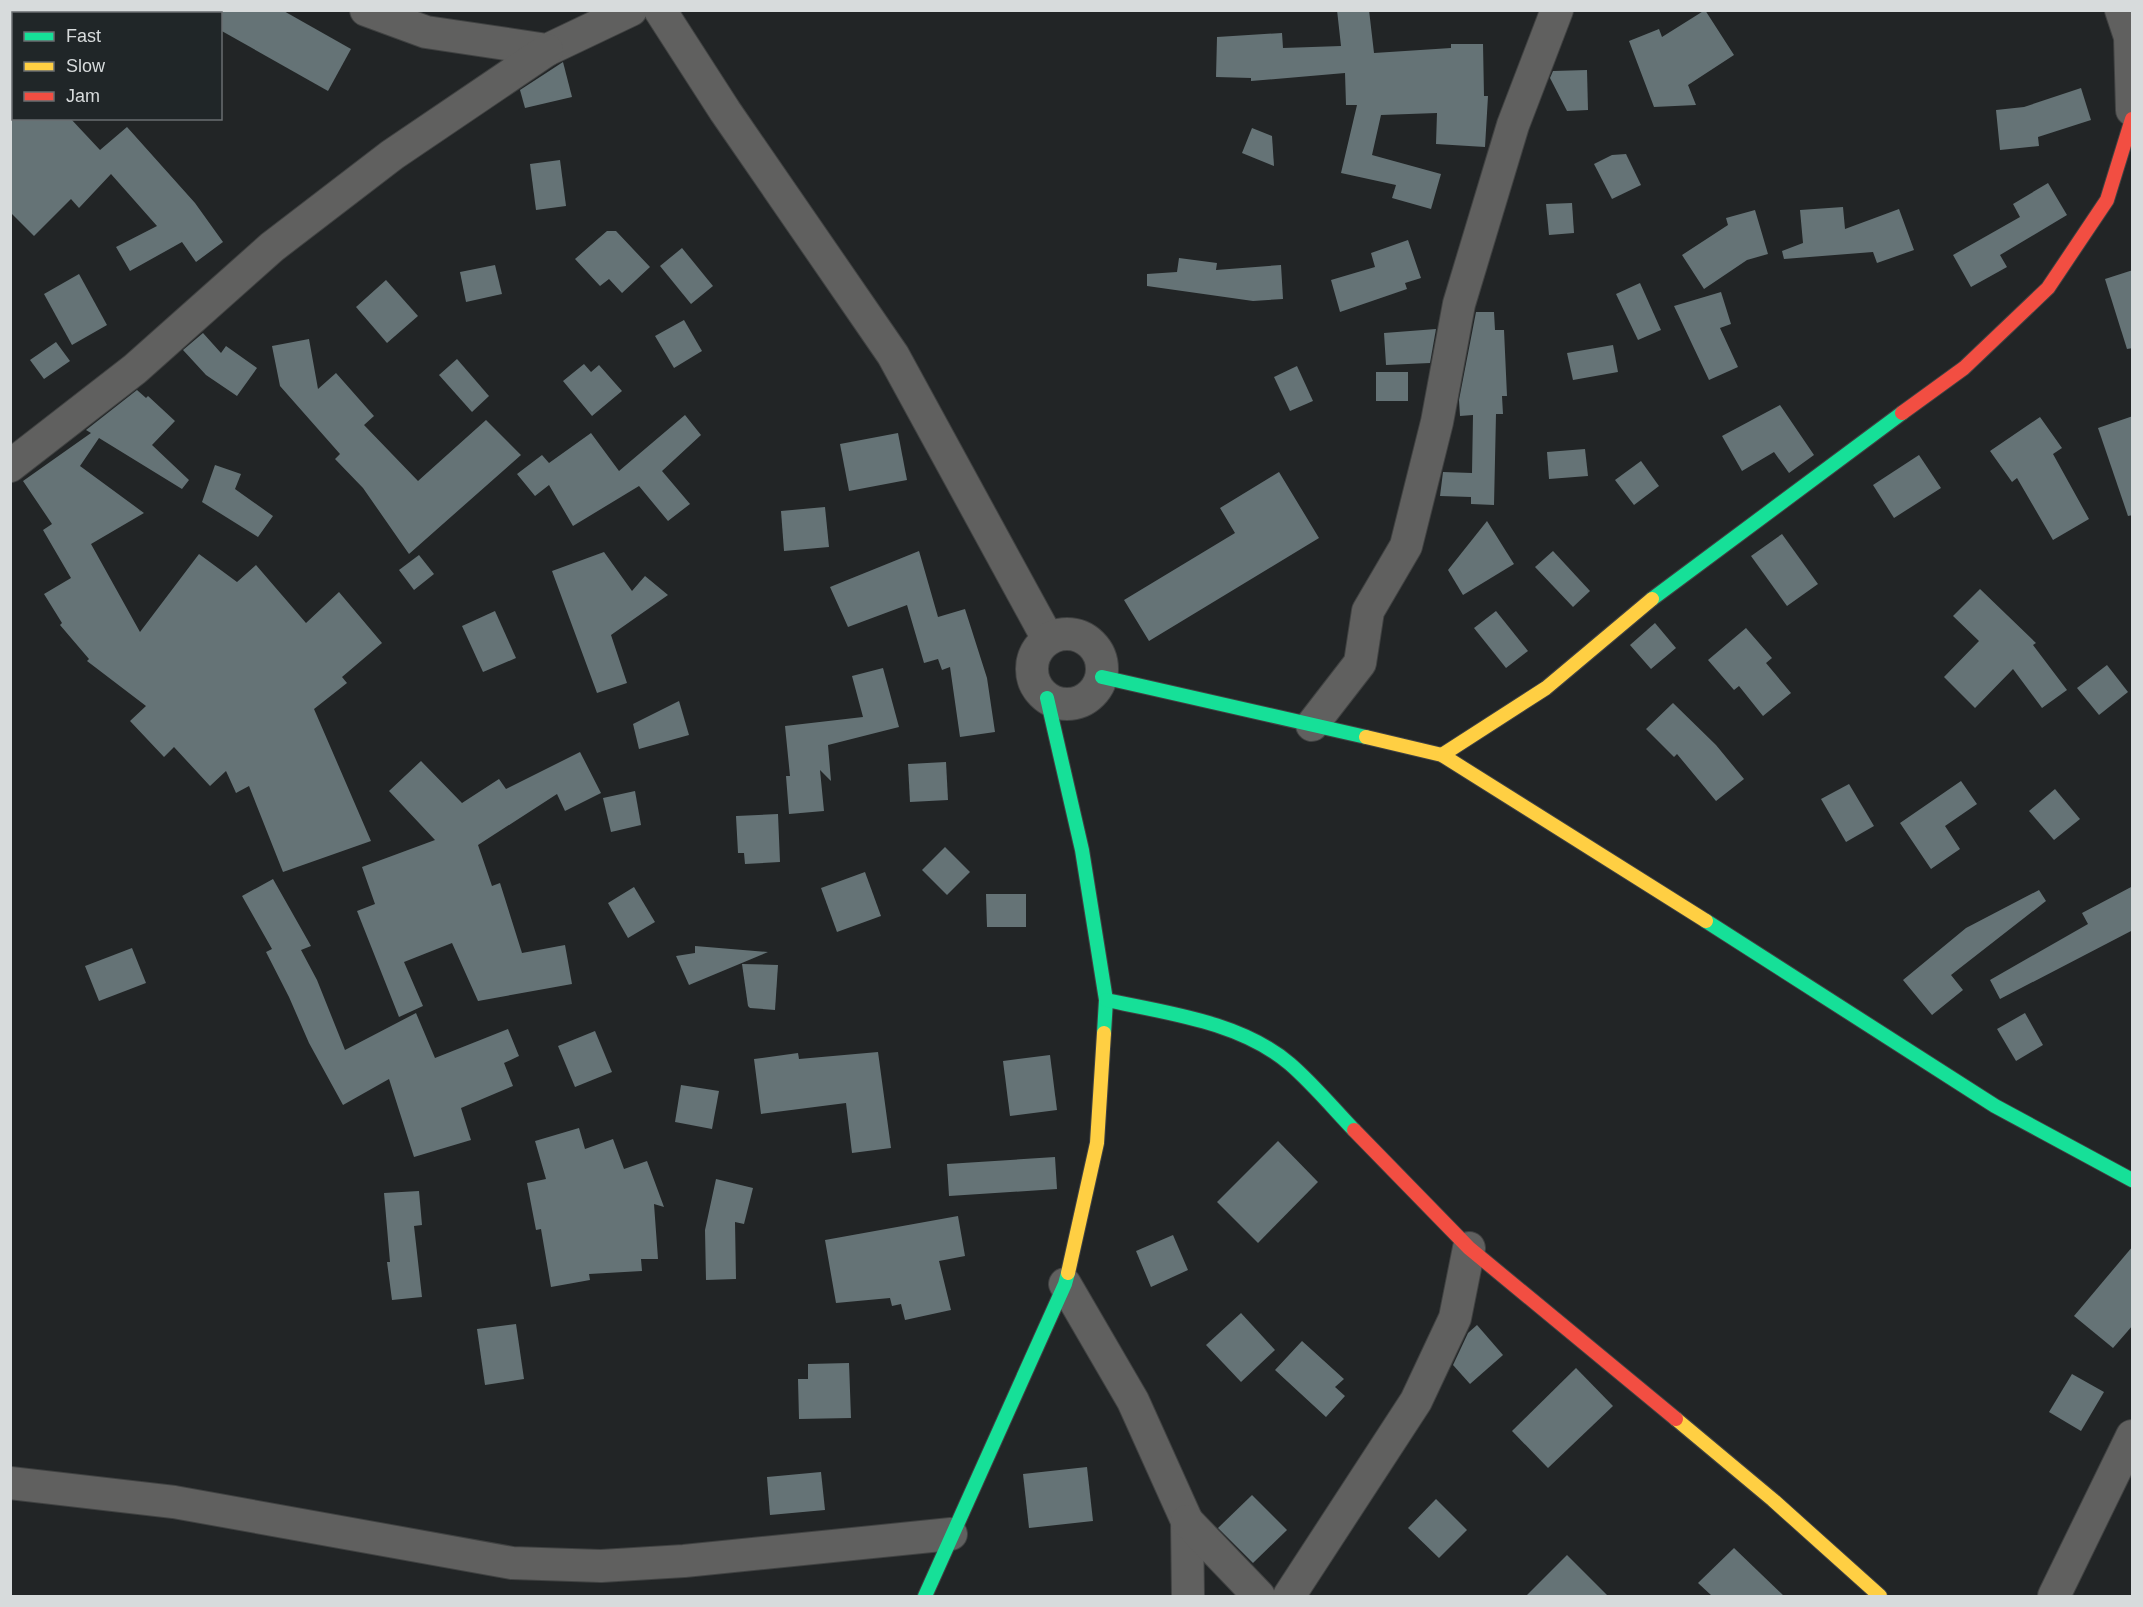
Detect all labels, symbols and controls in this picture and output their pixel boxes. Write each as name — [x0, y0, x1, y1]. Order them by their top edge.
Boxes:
legend — [12, 12, 222, 120]
text: Fast — [66, 26, 101, 46]
text: Slow — [66, 56, 106, 76]
text: Jam — [66, 86, 100, 106]

